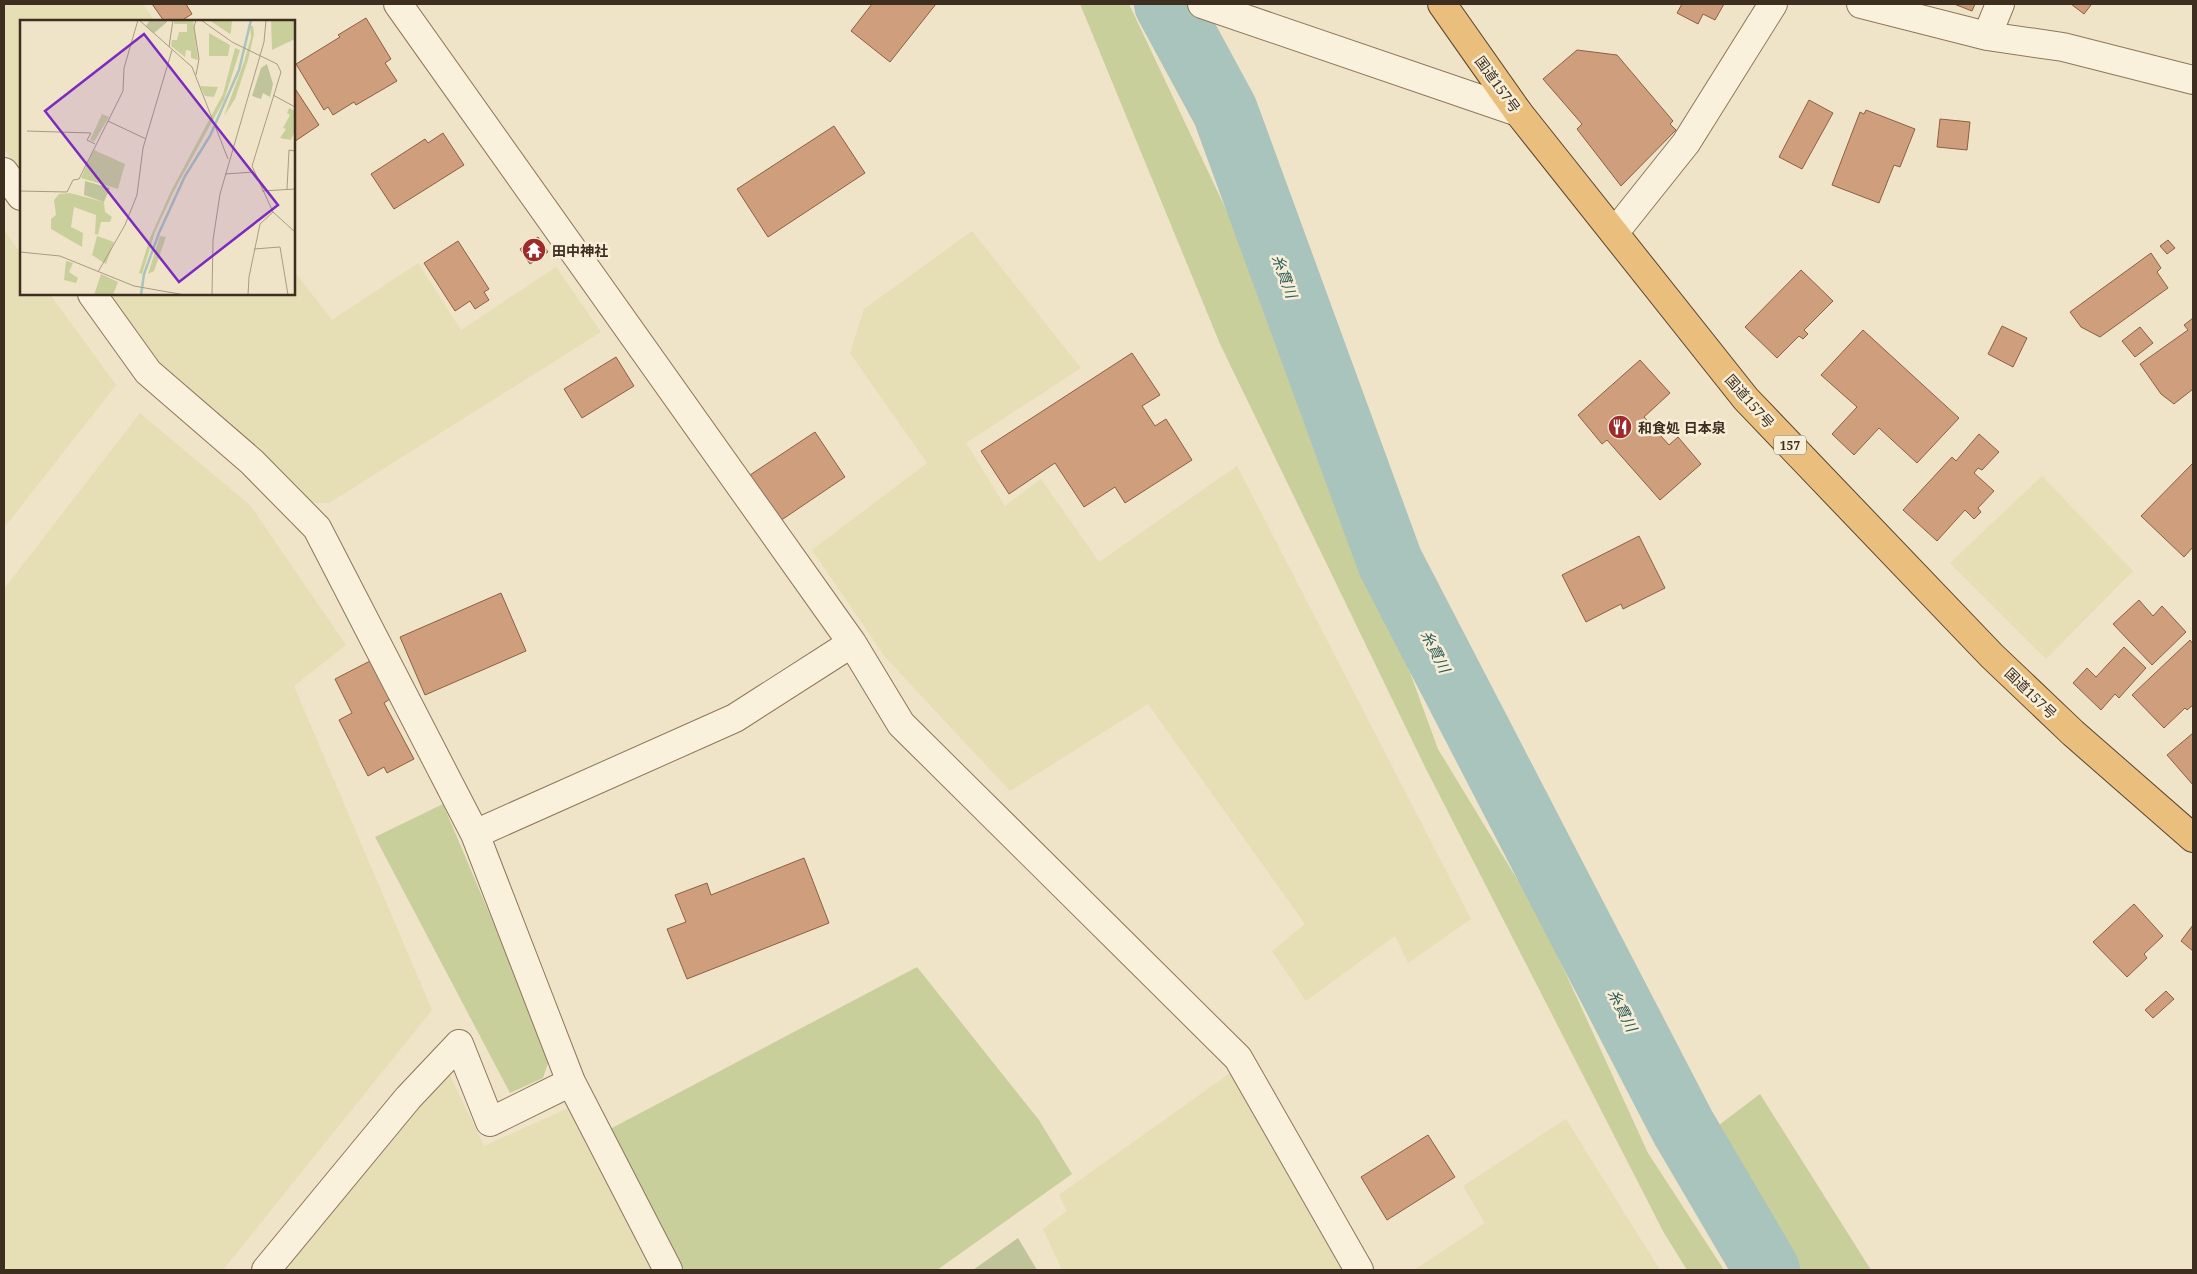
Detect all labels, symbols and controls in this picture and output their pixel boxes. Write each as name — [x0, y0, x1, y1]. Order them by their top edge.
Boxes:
inset map — [20, 20, 295, 295]
street label: 国道157号 — [1471, 52, 1525, 116]
temple icon: 田中神社 — [521, 237, 547, 263]
place label: 田中神社 — [552, 241, 608, 260]
water label: 糸貫川 — [1268, 251, 1303, 302]
street label: 国道157号 — [1721, 370, 1779, 432]
restaurant icon: 和食処 日本泉 — [1607, 414, 1633, 440]
place label: 和食処 日本泉 — [1638, 418, 1726, 437]
road number: 157 — [1774, 436, 1806, 454]
water label: 糸貫川 — [1417, 626, 1456, 677]
street label: 国道157号 — [2001, 663, 2061, 723]
water label: 糸貫川 — [1604, 985, 1643, 1036]

